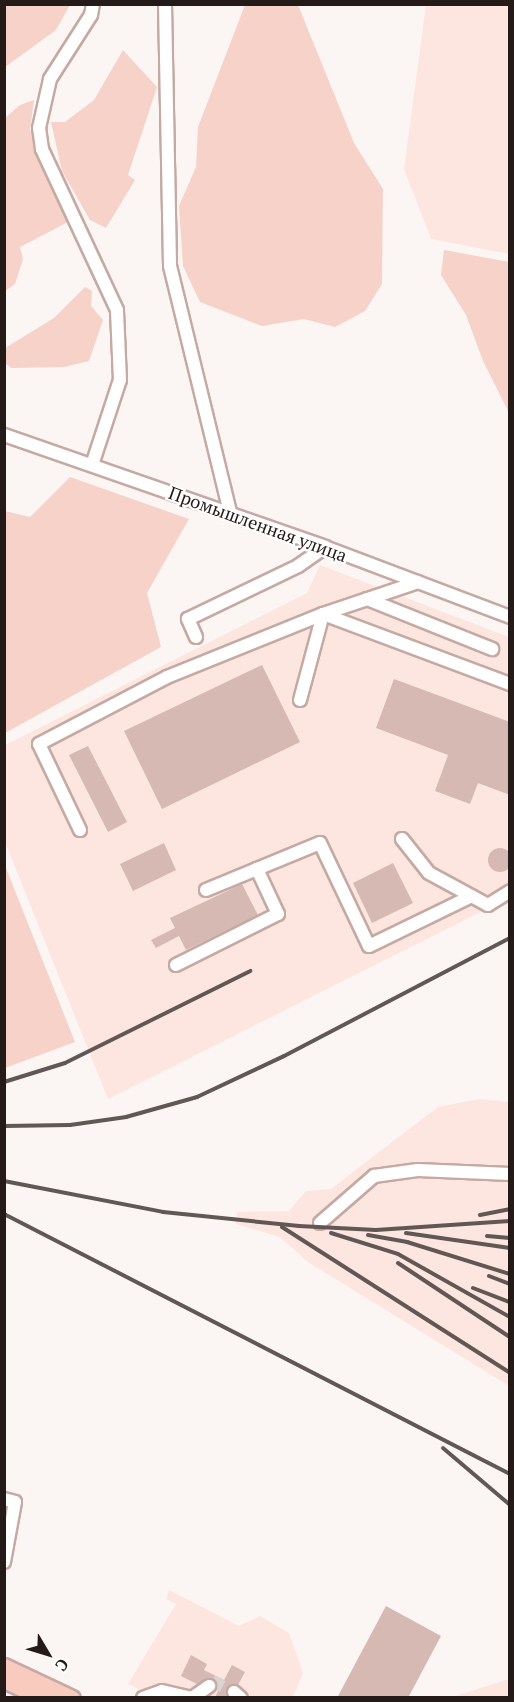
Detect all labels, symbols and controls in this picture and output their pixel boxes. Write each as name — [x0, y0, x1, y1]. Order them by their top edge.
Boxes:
street label: Промышленная улица — [166, 482, 350, 566]
north arrow — [18, 1624, 78, 1684]
text: С — [50, 1654, 74, 1676]

